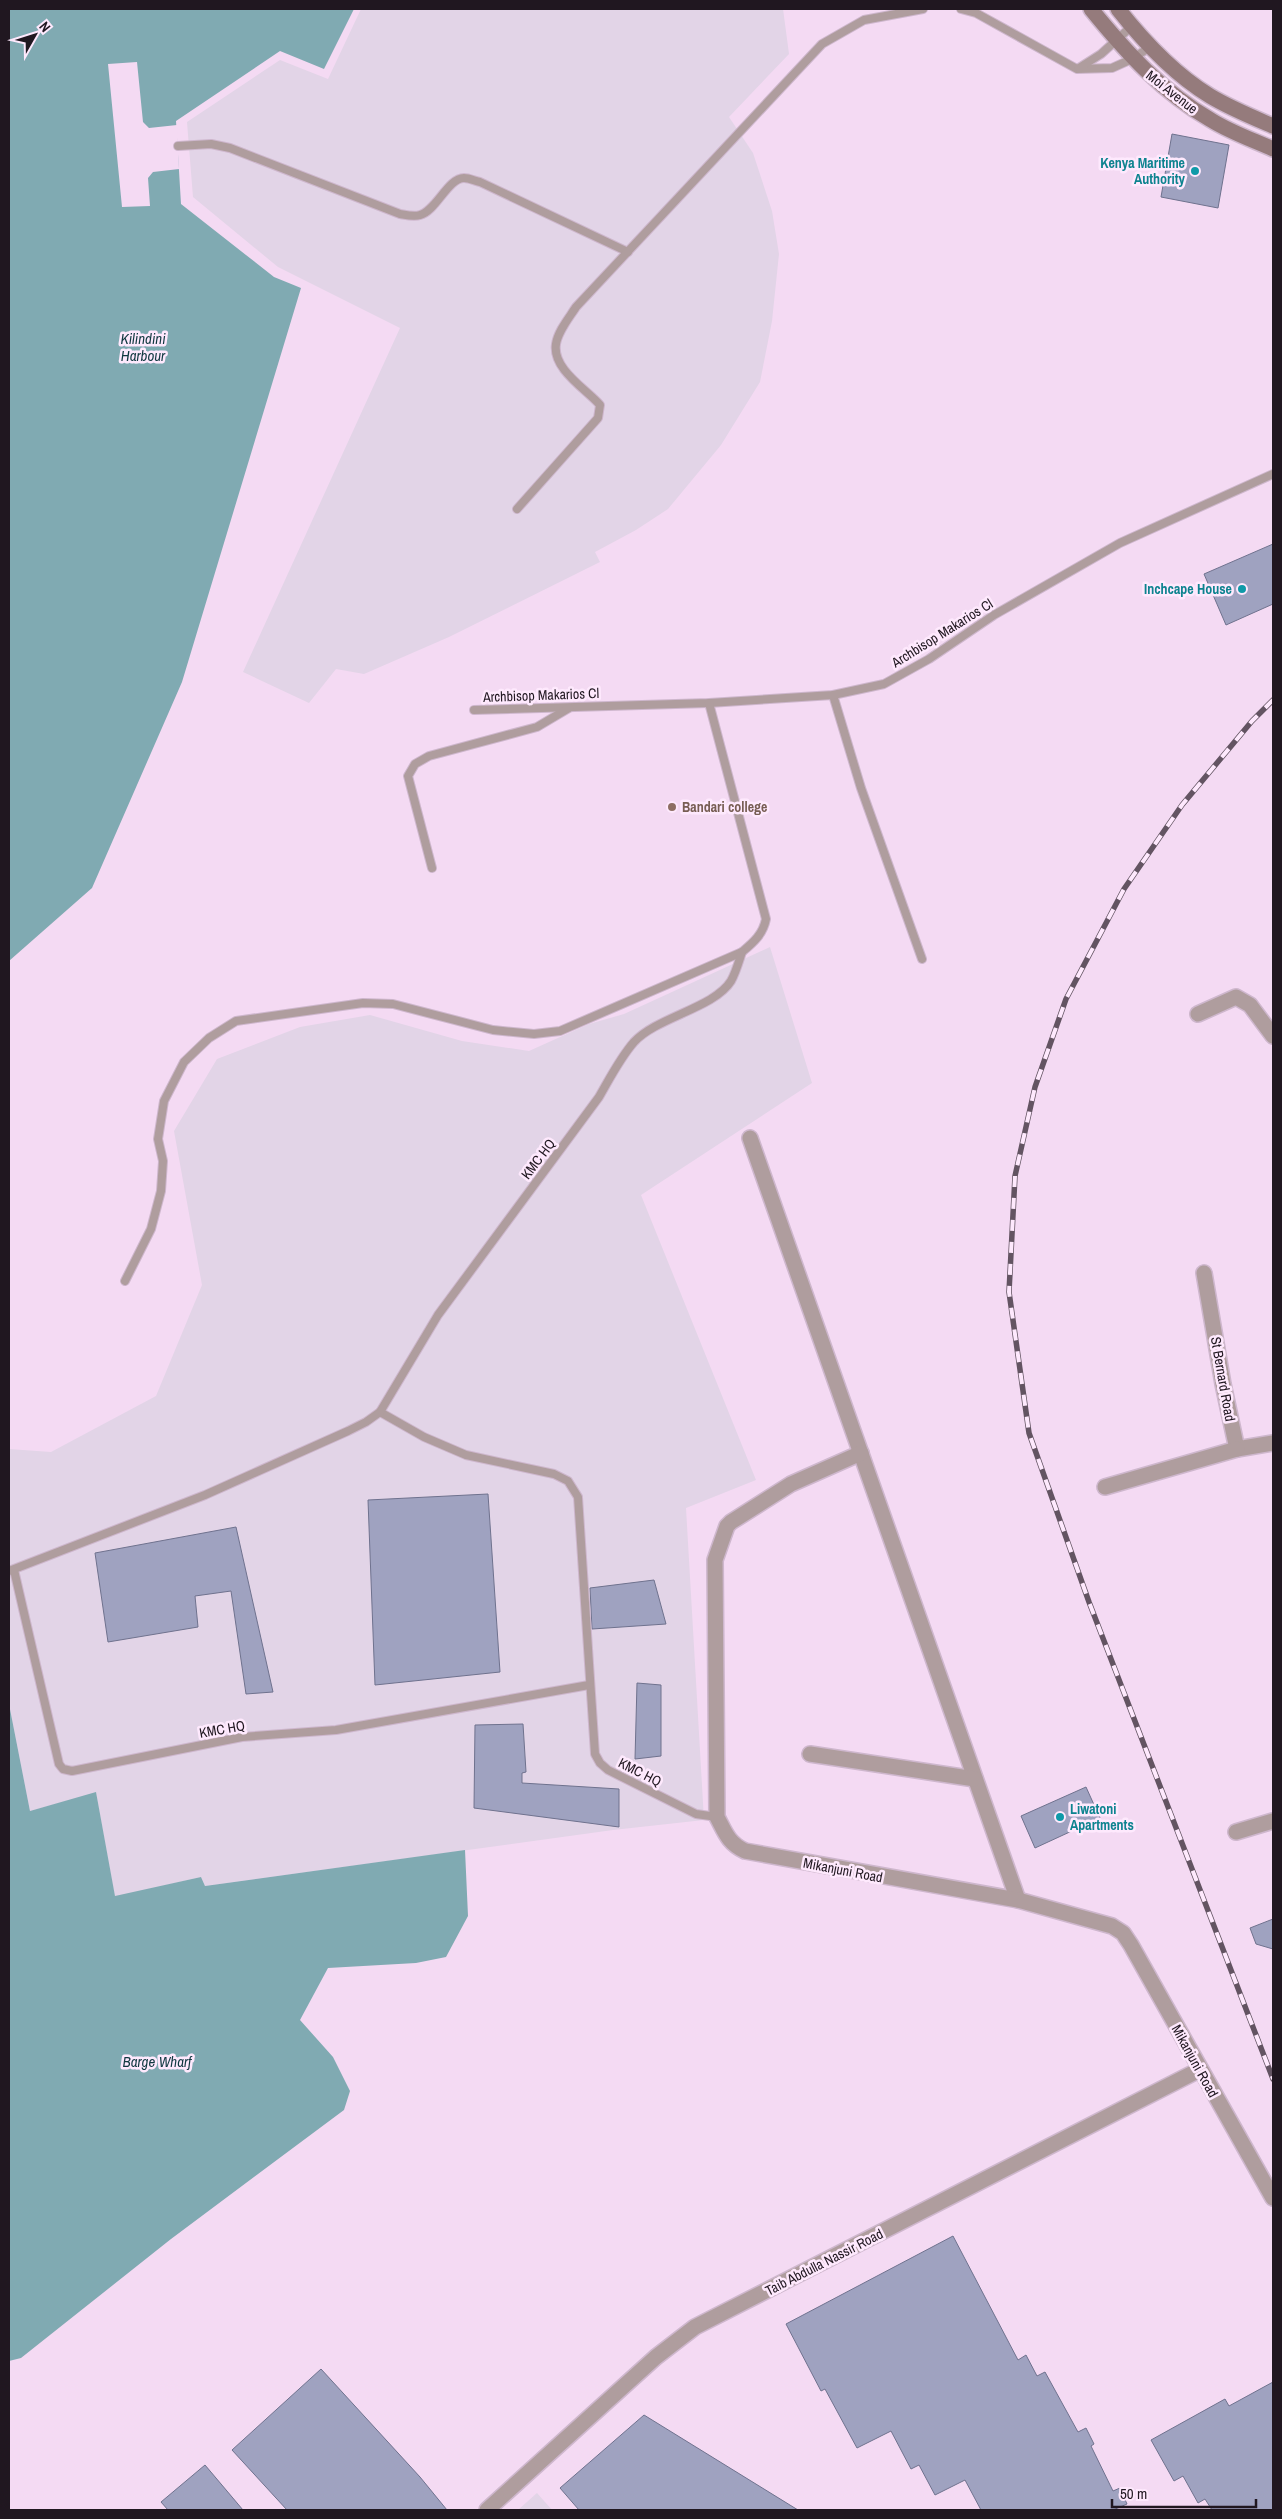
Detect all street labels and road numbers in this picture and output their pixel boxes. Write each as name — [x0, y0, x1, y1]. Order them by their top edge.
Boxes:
street label: Moi Avenue — [1143, 66, 1201, 118]
street label: Archbisop Makarios Cl — [887, 595, 996, 672]
street label: Archbisop Makarios Cl — [482, 684, 599, 706]
street label: KMC HQ — [517, 1135, 559, 1183]
street label: St Bernard Road — [1207, 1335, 1239, 1423]
street label: KMC HQ — [198, 1716, 246, 1742]
street label: KMC HQ — [615, 1754, 665, 1790]
street label: Mikanjuni Road — [802, 1853, 884, 1887]
street label: Mikanjuni Road — [1168, 2021, 1222, 2101]
street label: Taib Abdulla Nassir Road — [762, 2225, 886, 2299]

